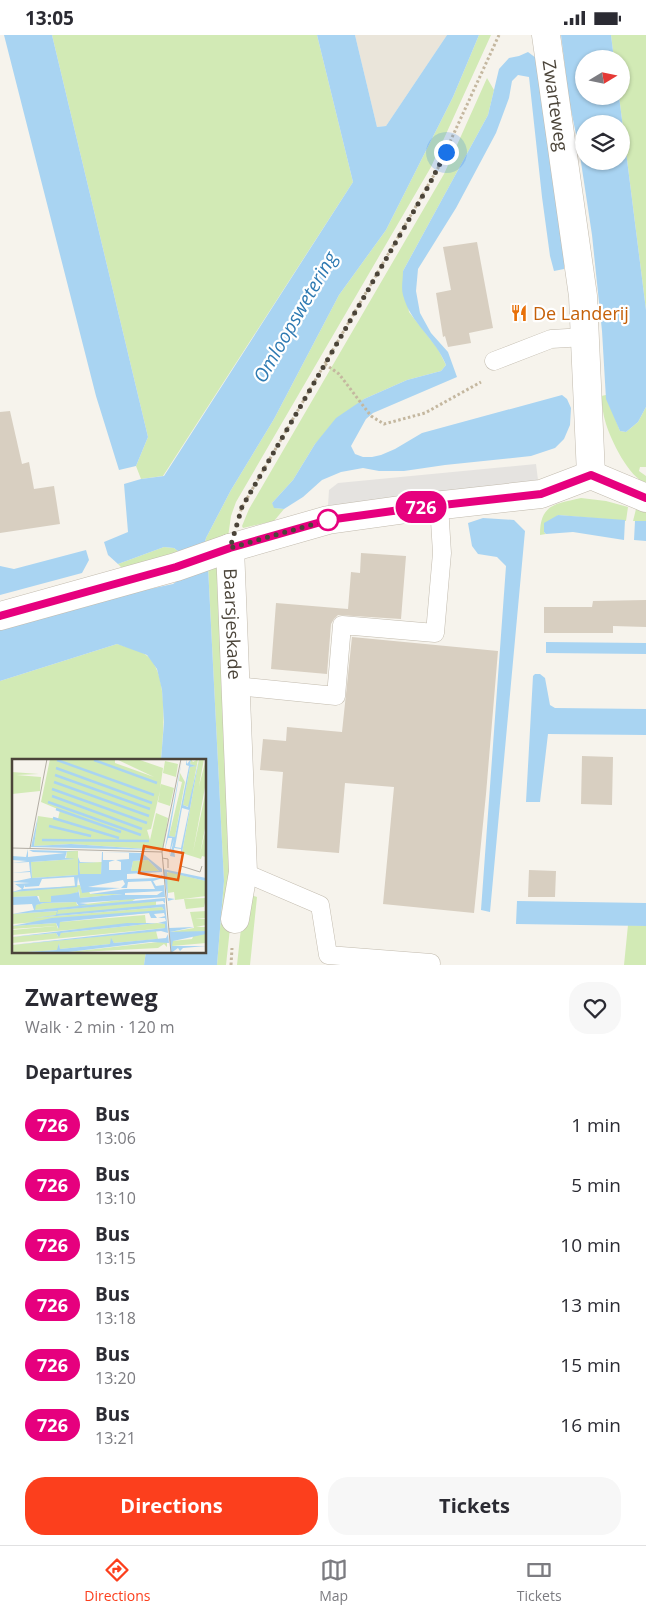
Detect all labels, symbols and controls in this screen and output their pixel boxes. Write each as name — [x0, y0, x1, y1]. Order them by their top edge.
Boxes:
text: 13:05 — [25, 5, 74, 31]
north arrow — [575, 50, 630, 105]
map controls — [575, 50, 630, 170]
street label: Zwarteweg — [538, 58, 574, 153]
button: layers — [575, 115, 630, 170]
your location — [434, 140, 459, 165]
water label: Omloopswetering — [247, 246, 344, 387]
place label: De Landerij — [533, 301, 629, 325]
restaurant icon: De Landerij — [509, 303, 529, 323]
line badge: 726 — [392, 491, 450, 523]
text: 726 — [406, 495, 436, 519]
unlabelled marker — [317, 509, 339, 531]
street label: Baarsjeskade — [219, 568, 247, 680]
inset map — [12, 759, 206, 953]
text: Zwarteweg — [25, 980, 158, 1013]
button: heart — [569, 982, 621, 1034]
text: Walk · 2 min · 120 m — [25, 1016, 175, 1038]
text: Departures — [25, 1059, 132, 1085]
text: Bus — [95, 1101, 130, 1127]
text: 1 min — [571, 1112, 621, 1138]
text: 726 — [37, 1113, 68, 1137]
text: 13:06 — [95, 1127, 136, 1149]
text: Bus — [95, 1161, 130, 1187]
text: 5 min — [571, 1172, 621, 1198]
text: 726 — [37, 1173, 68, 1197]
text: 13:10 — [95, 1187, 136, 1209]
text: Bus — [95, 1221, 130, 1247]
text: 10 min — [560, 1232, 621, 1258]
text: 726 — [37, 1233, 68, 1257]
text: 13:15 — [95, 1247, 136, 1269]
text: Bus — [95, 1281, 130, 1307]
text: 13 min — [560, 1292, 621, 1318]
text: 726 — [37, 1293, 68, 1317]
text: 13:18 — [95, 1307, 136, 1329]
text: Bus — [95, 1341, 130, 1367]
text: 15 min — [560, 1352, 621, 1378]
text: 726 — [37, 1353, 68, 1377]
text: 13:20 — [95, 1367, 136, 1389]
text: Bus — [95, 1401, 130, 1427]
text: 16 min — [560, 1412, 621, 1438]
text: 726 — [37, 1413, 68, 1437]
text: 13:21 — [95, 1427, 136, 1449]
button: Directions — [25, 1477, 318, 1535]
button: Tickets — [328, 1477, 621, 1535]
tab: Directions — [84, 1556, 151, 1605]
tab: Map — [319, 1556, 348, 1605]
tab: Tickets — [517, 1556, 562, 1605]

